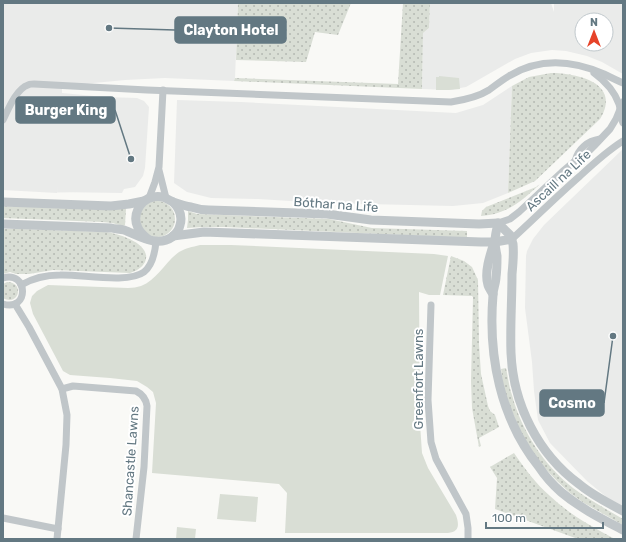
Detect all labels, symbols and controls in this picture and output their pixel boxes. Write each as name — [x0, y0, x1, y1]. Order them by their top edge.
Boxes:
north arrow — [574, 12, 614, 52]
text: N — [590, 16, 598, 29]
callout: Clayton Hotel — [175, 17, 286, 43]
text: Clayton Hotel — [183, 22, 279, 39]
callout: Burger King — [16, 97, 115, 123]
text: Burger King — [25, 102, 107, 119]
street label: Ascaill na Life — [523, 147, 594, 214]
street label: Bóthar na Life — [293, 194, 379, 215]
street label: Greenfort Lawns — [411, 328, 426, 429]
callout: Cosmo — [540, 390, 604, 416]
text: Cosmo — [548, 395, 596, 412]
street label: Shancastle Lawns — [119, 405, 142, 516]
scale bar — [486, 504, 603, 530]
text: 100 m — [492, 511, 526, 525]

